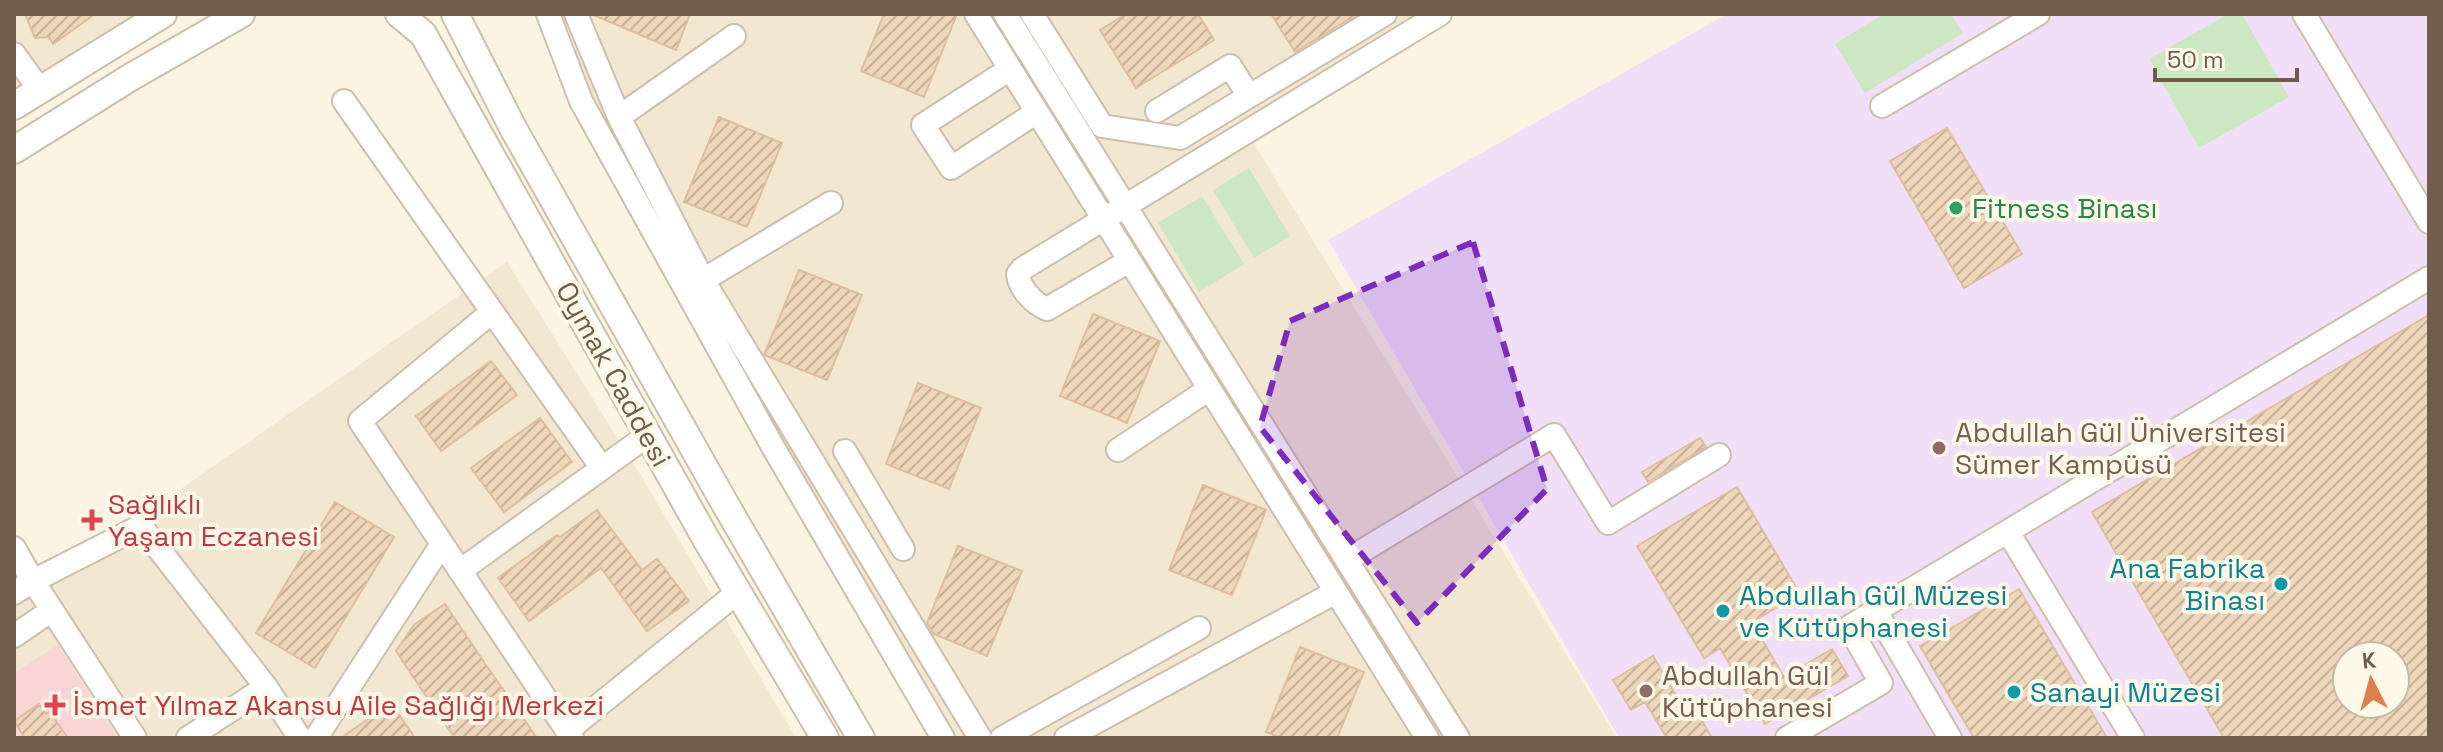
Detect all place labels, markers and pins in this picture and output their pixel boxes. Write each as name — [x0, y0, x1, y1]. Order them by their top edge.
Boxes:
place label: Fitness Binası — [1972, 190, 2157, 226]
marker: Fitness Binası — [1947, 199, 1965, 217]
place label: Abdullah Gül Üniversitesi Sümer Kampüsü — [1955, 414, 2286, 482]
marker: Abdullah Gül Üniversitesi Sümer Kampüsü — [1930, 439, 1948, 457]
place label: Sağlıklı Yaşam Eczanesi — [108, 486, 319, 554]
marker: Sağlıklı Yaşam Eczanesi — [83, 511, 101, 529]
place label: Ana Fabrika Binası — [2110, 550, 2265, 618]
marker: Ana Fabrika Binası — [2272, 575, 2290, 593]
place label: Abdullah Gül Müzesi ve Kütüphanesi — [1739, 577, 2007, 645]
marker: Abdullah Gül Müzesi ve Kütüphanesi — [1714, 602, 1732, 620]
place label: Abdullah Gül Kütüphanesi — [1662, 657, 1833, 725]
place label: Sanayi Müzesi — [2030, 674, 2221, 710]
marker: Abdullah Gül Kütüphanesi — [1637, 682, 1655, 700]
marker: Sanayi Müzesi — [2005, 683, 2023, 701]
place label: İsmet Yılmaz Akansu Aile Sağlığı Merkezi — [73, 687, 604, 723]
marker: İsmet Yılmaz Akansu Aile Sağlığı Merkezi — [44, 694, 66, 716]

